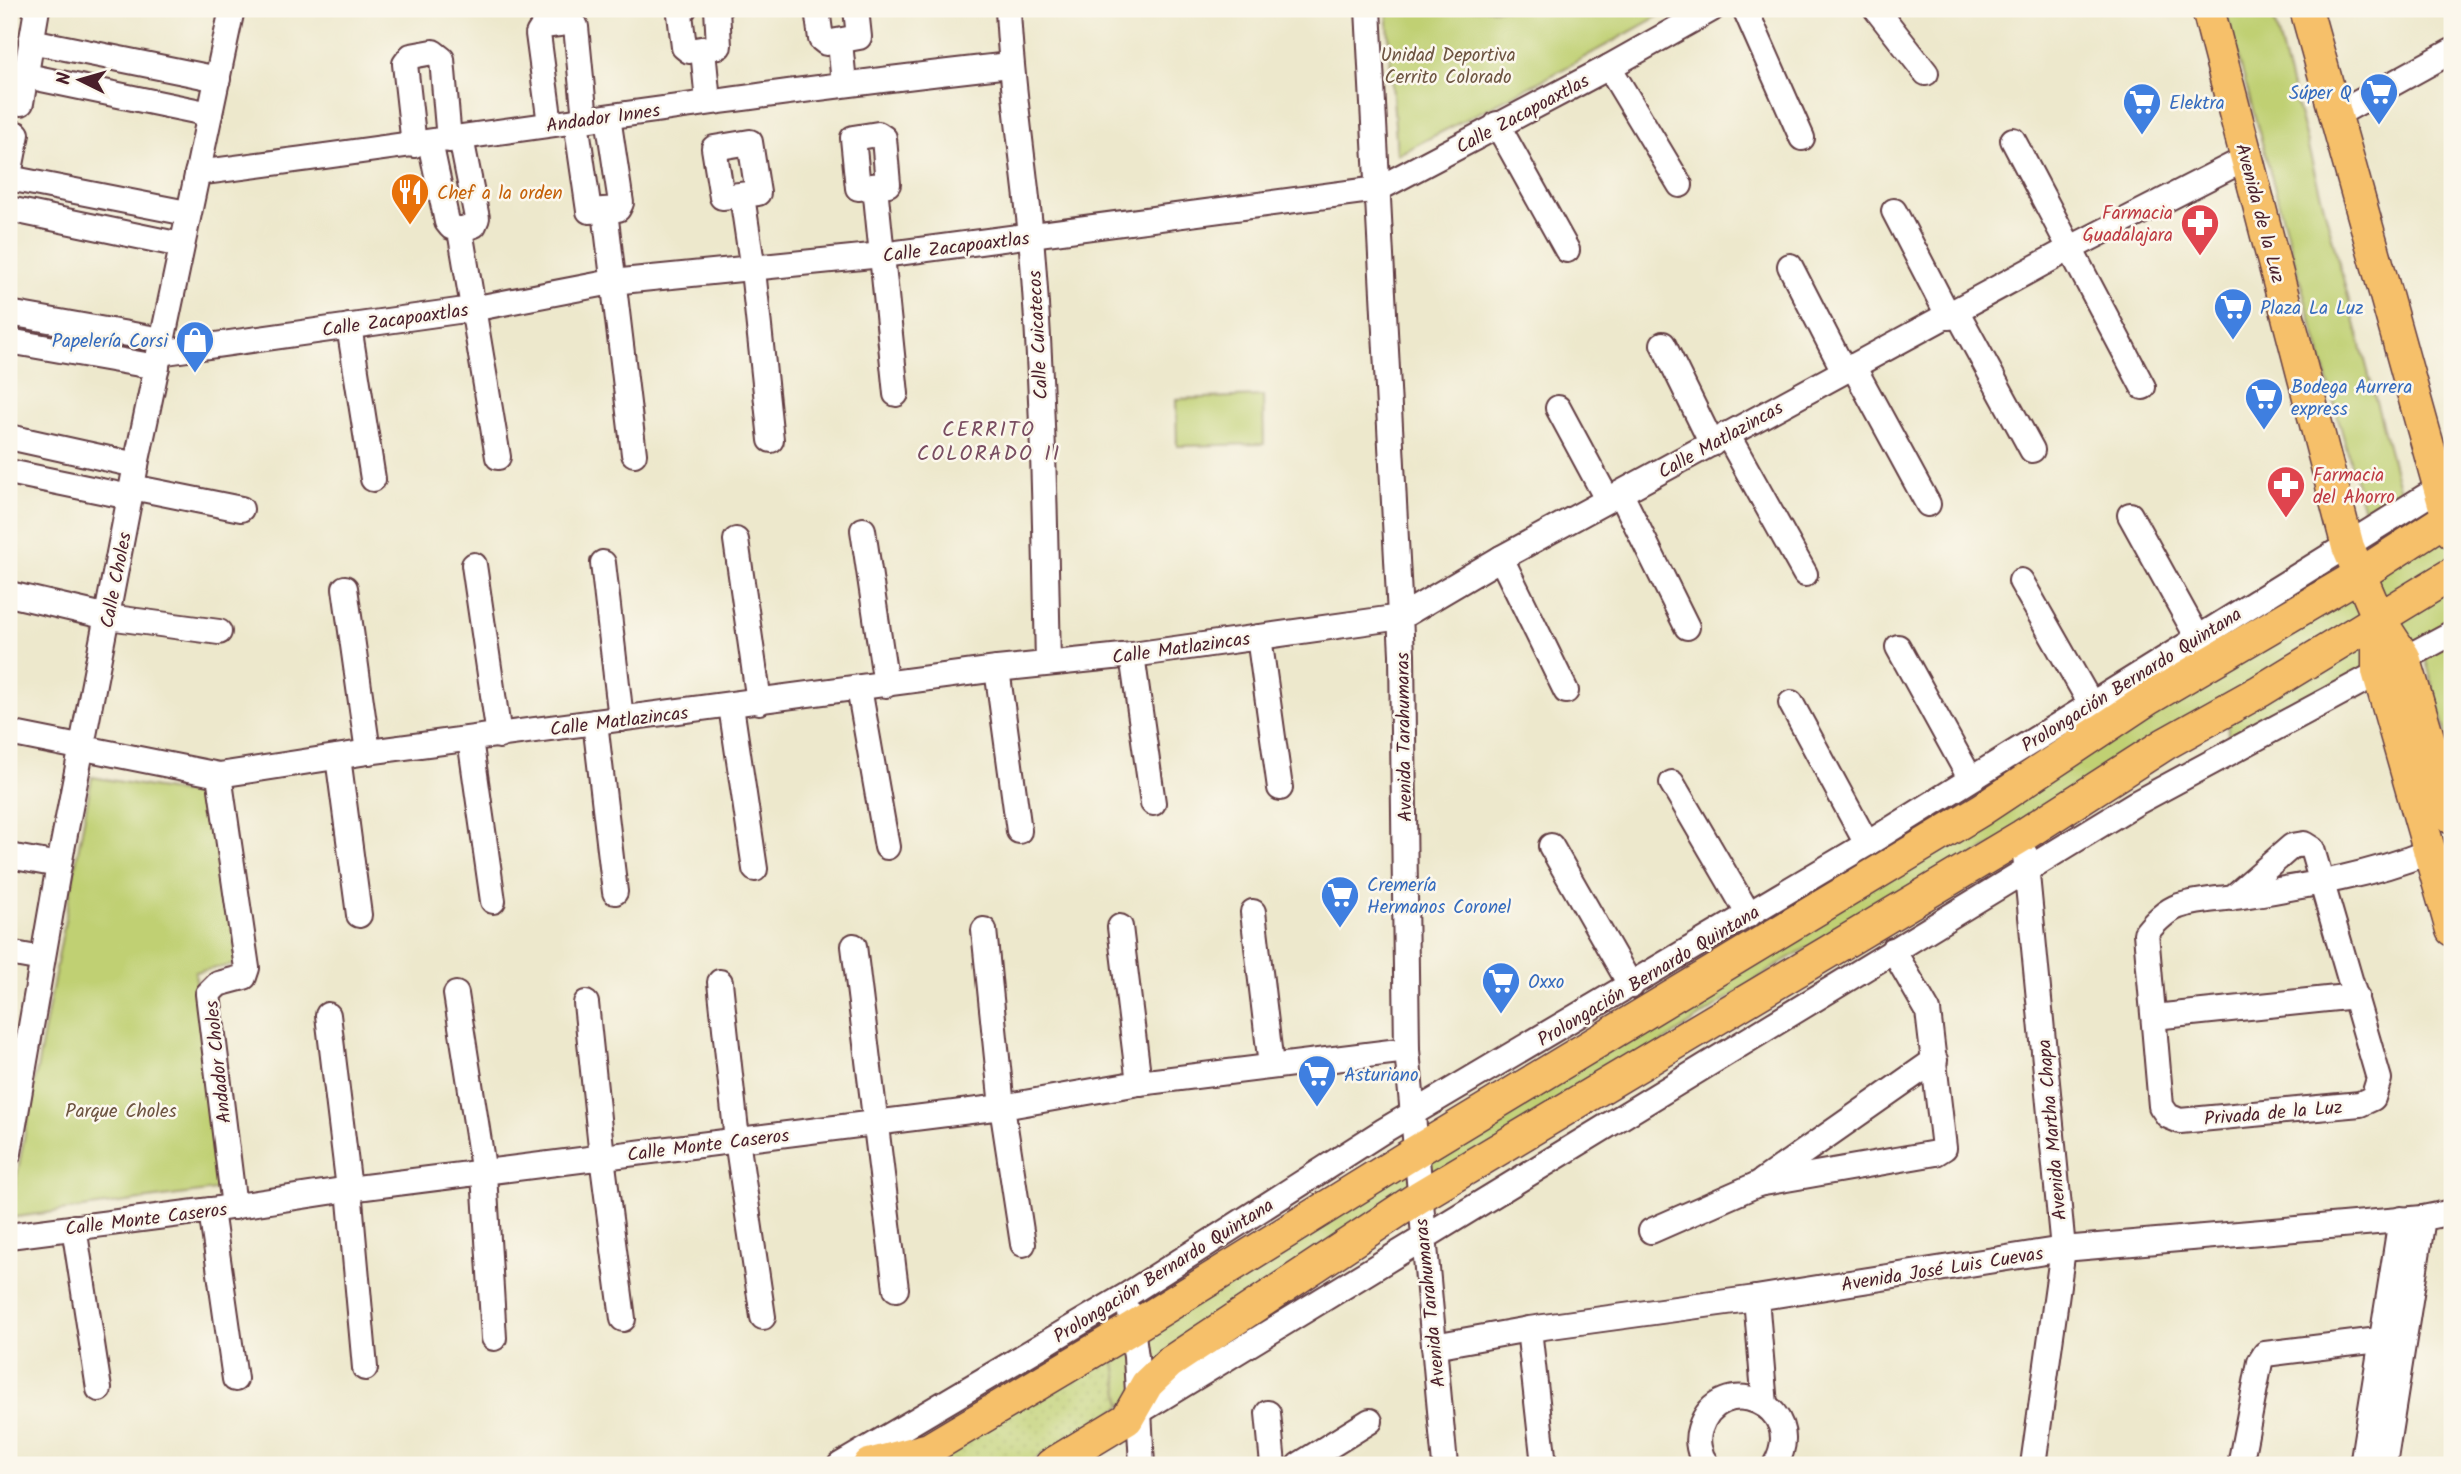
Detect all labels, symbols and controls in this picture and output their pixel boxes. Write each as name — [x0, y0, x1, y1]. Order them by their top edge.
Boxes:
park label: Unidad Deportiva Cerrito Colorado — [1380, 41, 1516, 93]
north arrow — [46, 46, 116, 116]
street label: Calle Zacapoaxtlas — [1451, 67, 1595, 163]
text: N — [50, 71, 81, 86]
supermarket icon: Súper Q — [2358, 71, 2400, 126]
place label: Súper Q — [2289, 79, 2352, 109]
supermarket icon: Elektra — [2121, 81, 2163, 136]
place label: Elektra — [2169, 89, 2225, 119]
street label: Andador Innes — [544, 96, 662, 142]
street label: Avenida de la Luz — [2226, 140, 2292, 287]
restaurant icon: Chef a la orden — [389, 171, 431, 226]
place label: Chef a la orden — [437, 179, 563, 209]
place label: Farmacia Guadalajara — [2082, 199, 2173, 251]
pharmacy icon: Farmacia Guadalajara — [2179, 202, 2221, 257]
street label: Calle Zacapoaxtlas — [881, 224, 1031, 272]
street label: Calle Cuicatecos — [1021, 270, 1057, 400]
supermarket icon: Plaza La Luz — [2212, 286, 2254, 341]
place label: Plaza La Luz — [2260, 294, 2364, 324]
street label: Calle Zacapoaxtlas — [320, 296, 470, 346]
shop icon: Papelería Corsi — [174, 319, 216, 374]
place label: Papelería Corsi — [52, 327, 169, 357]
place label: Bodega Aurrera express — [2291, 373, 2412, 425]
supermarket icon: Bodega Aurrera express — [2243, 376, 2285, 431]
street label: Calle Matlazincas — [1653, 394, 1789, 488]
district label: CERRITO COLORADO II — [917, 414, 1061, 471]
place label: Farmacia del Ahorro — [2313, 461, 2395, 513]
pharmacy icon: Farmacia del Ahorro — [2265, 464, 2307, 519]
street label: Calle Choles — [93, 530, 141, 631]
street label: Prolongación Bernardo Quintana — [2016, 600, 2248, 761]
street label: Calle Matlazincas — [1110, 624, 1252, 674]
street label: Avenida Tarahumaras — [1389, 652, 1421, 822]
street label: Calle Matlazincas — [548, 699, 690, 745]
place label: Cremería Hermanos Coronel — [1367, 871, 1512, 923]
supermarket icon: Cremería Hermanos Coronel — [1319, 874, 1361, 929]
street label: Prolongación Bernardo Quintana — [1532, 898, 1766, 1055]
supermarket icon: Oxxo — [1480, 960, 1522, 1015]
place label: Oxxo — [1528, 968, 1564, 998]
street label: Andador Choles — [198, 999, 240, 1125]
street label: Avenida Martha Chapa — [2030, 1038, 2076, 1222]
supermarket icon: Asturiano — [1296, 1053, 1338, 1108]
place label: Asturiano — [1344, 1061, 1419, 1091]
street label: Privada de la Luz — [2203, 1093, 2344, 1135]
park label: Parque Choles — [65, 1097, 177, 1127]
street label: Calle Monte Caseros — [626, 1121, 791, 1171]
street label: Prolongación Bernardo Quintana — [1048, 1191, 1280, 1352]
street label: Calle Monte Caseros — [64, 1195, 229, 1245]
street label: Avenida Tarahumaras — [1407, 1217, 1455, 1389]
street label: Avenida José Luis Cuevas — [1839, 1239, 2045, 1301]

